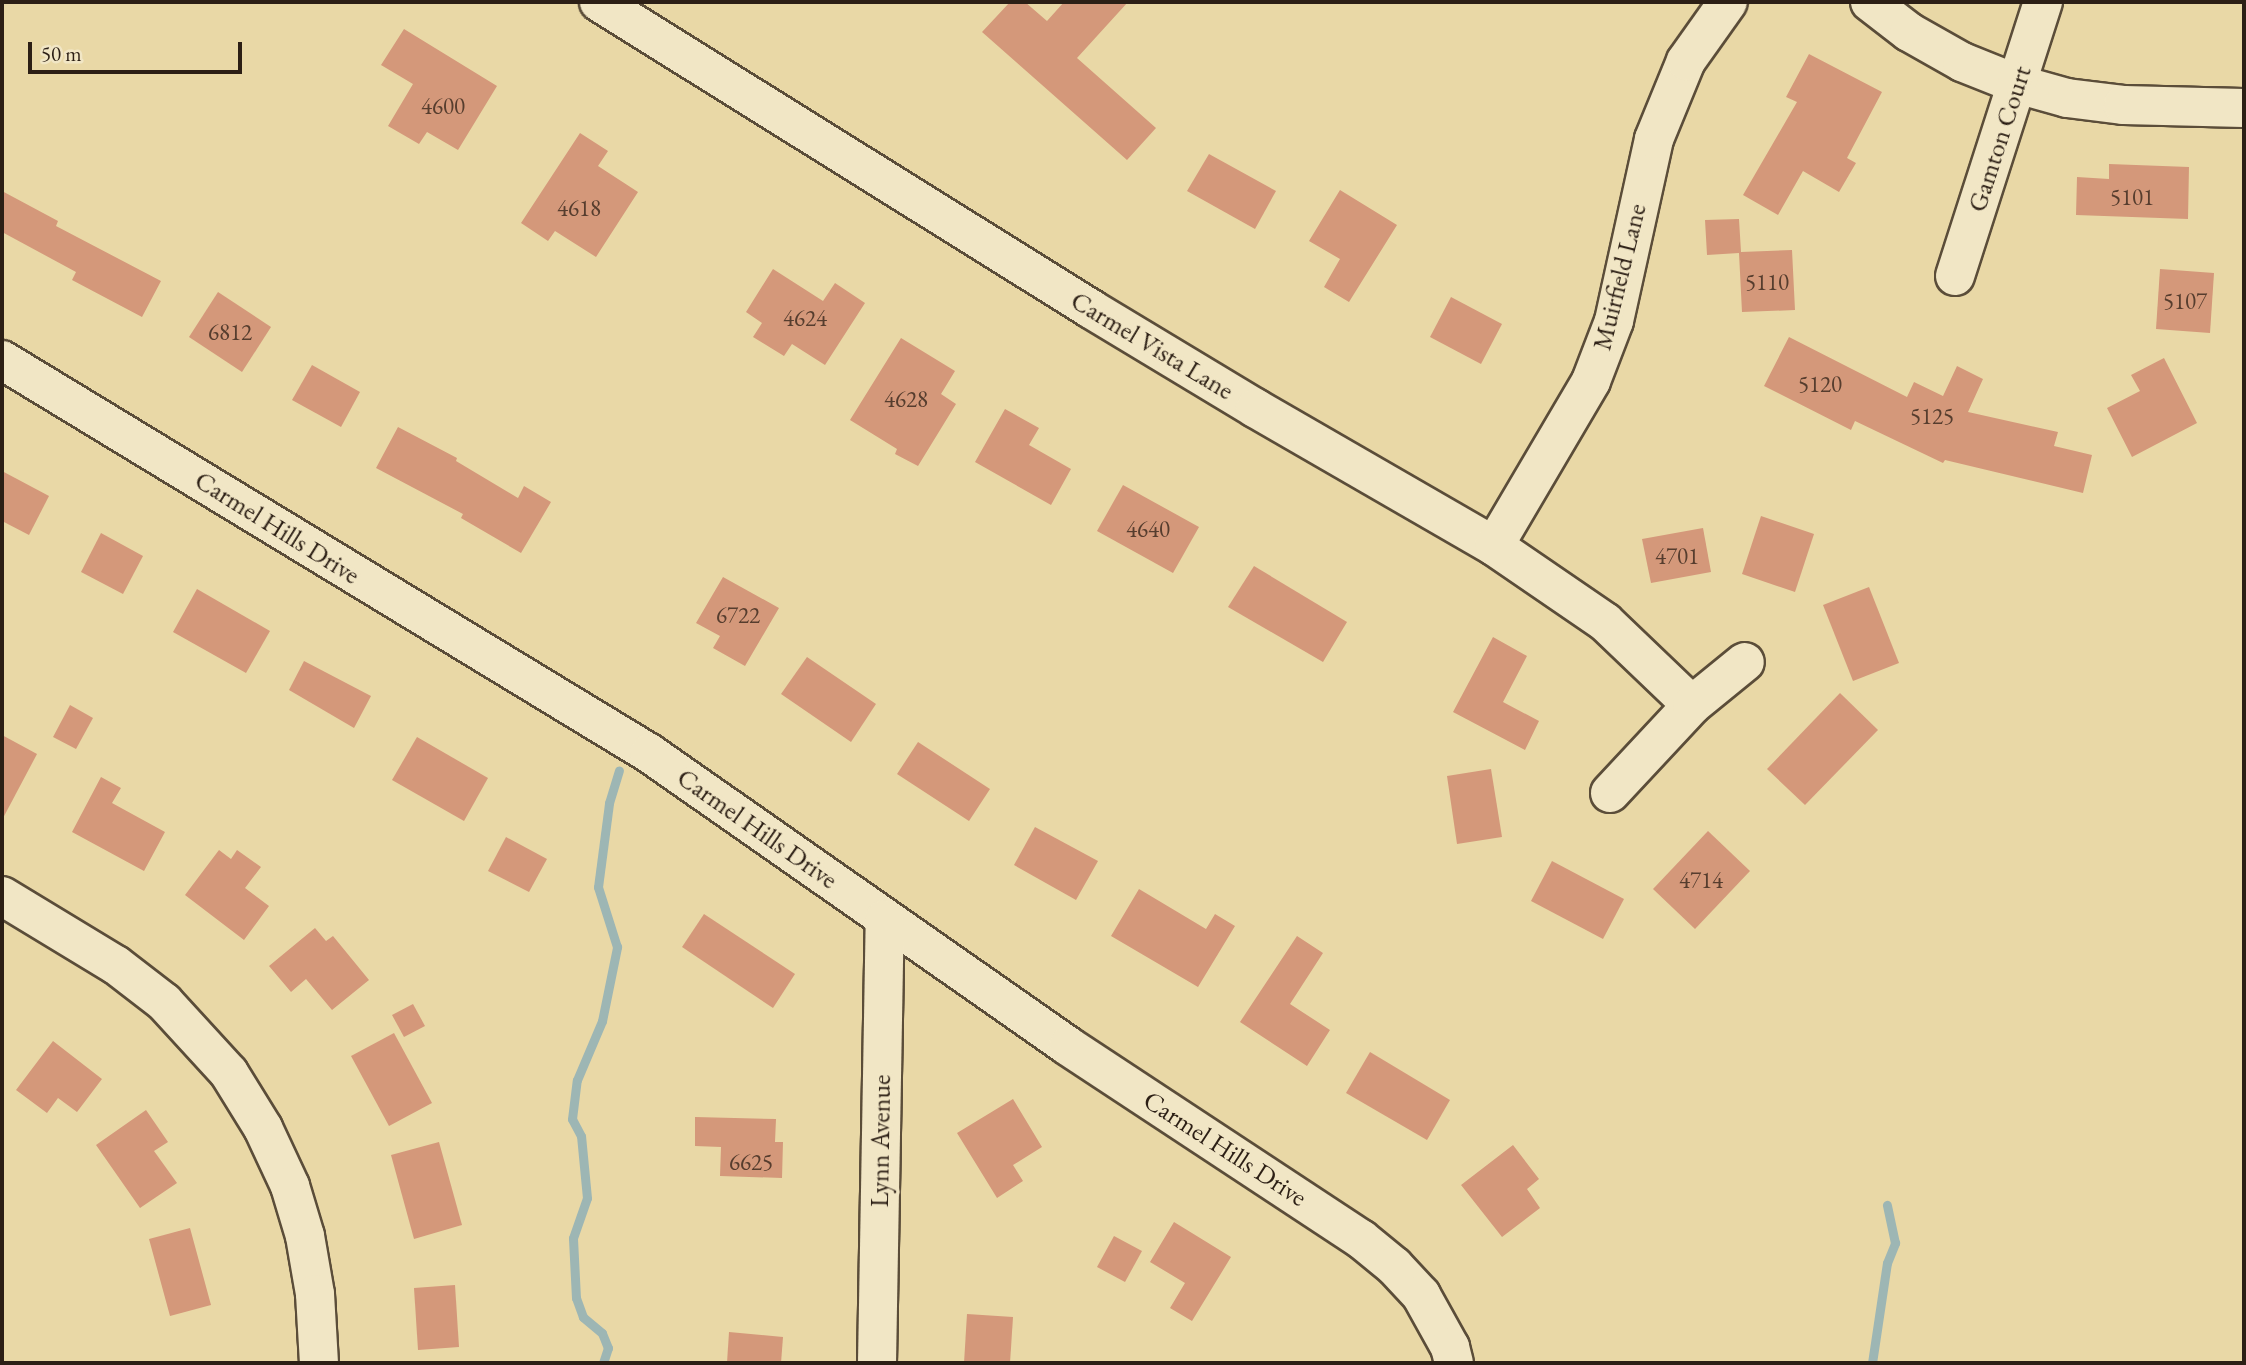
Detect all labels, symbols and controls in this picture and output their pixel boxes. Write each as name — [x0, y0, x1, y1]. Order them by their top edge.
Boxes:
scale bar — [32, 28, 245, 72]
text: 50 m — [41, 40, 82, 67]
street label: Gamton Court — [1962, 62, 2038, 216]
house number: 4600 — [421, 92, 465, 120]
house number: 5101 — [2110, 183, 2154, 211]
house number: 4618 — [557, 194, 601, 222]
street label: Muirfield Lane — [1587, 201, 1653, 353]
house number: 5110 — [1745, 268, 1789, 296]
street label: Carmel Vista Lane — [1065, 285, 1239, 407]
house number: 5107 — [2163, 287, 2207, 315]
house number: 4624 — [783, 304, 827, 332]
house number: 6812 — [208, 318, 252, 346]
house number: 5120 — [1798, 370, 1842, 398]
house number: 4628 — [884, 385, 928, 413]
house number: 5125 — [1910, 402, 1954, 430]
street label: Carmel Hills Drive — [189, 465, 365, 591]
house number: 4640 — [1126, 515, 1170, 543]
house number: 4701 — [1655, 542, 1699, 570]
house number: 6722 — [716, 601, 760, 629]
street label: Carmel Hills Drive — [671, 762, 843, 896]
house number: 4714 — [1679, 866, 1723, 894]
street label: Lynn Avenue — [864, 1074, 898, 1208]
street label: Carmel Hills Drive — [1138, 1085, 1312, 1213]
house number: 6625 — [729, 1148, 773, 1176]

